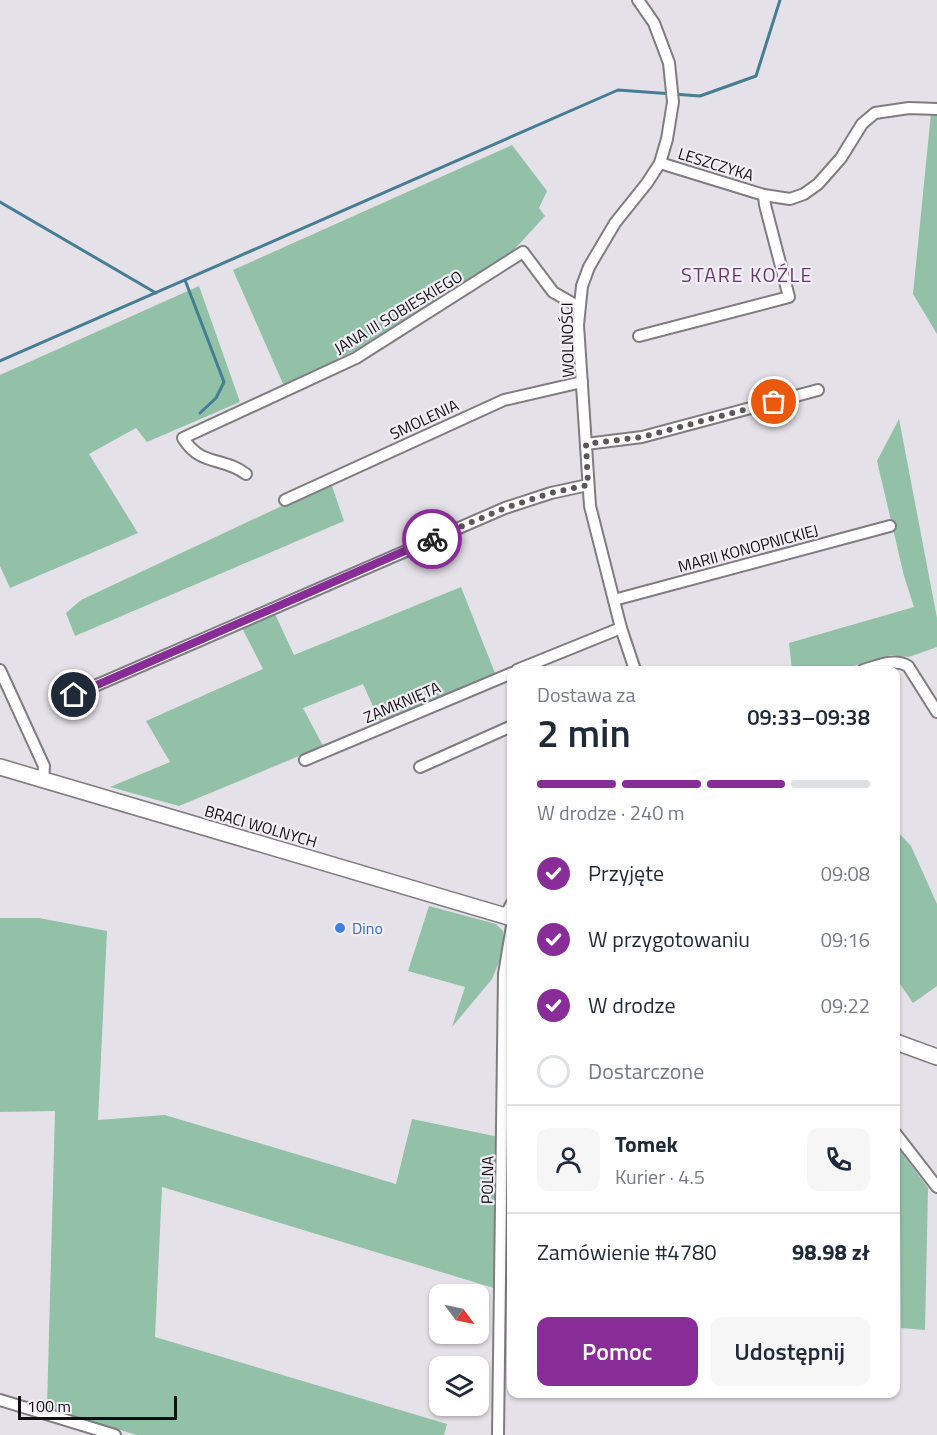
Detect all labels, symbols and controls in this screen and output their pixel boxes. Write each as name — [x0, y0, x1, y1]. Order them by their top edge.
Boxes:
street label: LESZCZYKA — [675, 141, 757, 187]
district label: STARE KOŹLE — [681, 259, 813, 290]
street label: JANA III SOBIESKIEGO — [329, 264, 467, 360]
street label: WOLNOŚCI — [554, 302, 580, 378]
pin — [748, 376, 799, 427]
icon: bag — [757, 385, 790, 418]
street label: SMOLENIA — [386, 392, 463, 445]
courier — [402, 509, 462, 569]
street label: MARII KONOPNICKIEJ — [675, 518, 821, 578]
icon: bike — [416, 523, 449, 556]
pin — [48, 669, 99, 720]
street label: ZAMKNIĘTA — [360, 675, 445, 729]
icon: home — [57, 678, 90, 711]
text: Dostawa za — [537, 679, 635, 710]
text: 09:33–09:38 — [747, 700, 870, 734]
text: 2 min — [537, 703, 631, 762]
text: W drodze · 240 m — [537, 797, 685, 828]
street label: BRACI WOLNYCH — [202, 798, 320, 854]
text: Przyjęte — [588, 856, 664, 890]
icon: check — [537, 857, 570, 890]
text: 09:08 — [821, 858, 870, 889]
place label: Dino — [352, 916, 383, 940]
marker: Dino — [333, 921, 347, 935]
text: W przygotowaniu — [588, 922, 750, 956]
icon: check — [537, 923, 570, 956]
text: 09:16 — [821, 924, 870, 955]
text: W drodze — [588, 988, 676, 1022]
icon: check — [537, 989, 570, 1022]
text: 09:22 — [821, 990, 870, 1021]
text: Dostarczone — [588, 1054, 704, 1088]
text: Tomek — [615, 1127, 678, 1161]
button: person — [537, 1128, 600, 1191]
button: phone — [807, 1128, 870, 1191]
street label: POLNA — [475, 1155, 499, 1204]
text: Kurier · 4.5 — [615, 1161, 705, 1192]
text: Zamówienie #4780 — [537, 1235, 717, 1269]
text: 98.98 zł — [792, 1235, 870, 1269]
north arrow — [429, 1284, 489, 1344]
map controls — [429, 1284, 489, 1416]
button: Pomoc — [537, 1317, 698, 1386]
button: Udostępnij — [710, 1317, 870, 1386]
button: layers — [429, 1356, 489, 1416]
scale bar — [18, 1393, 177, 1420]
text: 100 m — [27, 1394, 71, 1418]

